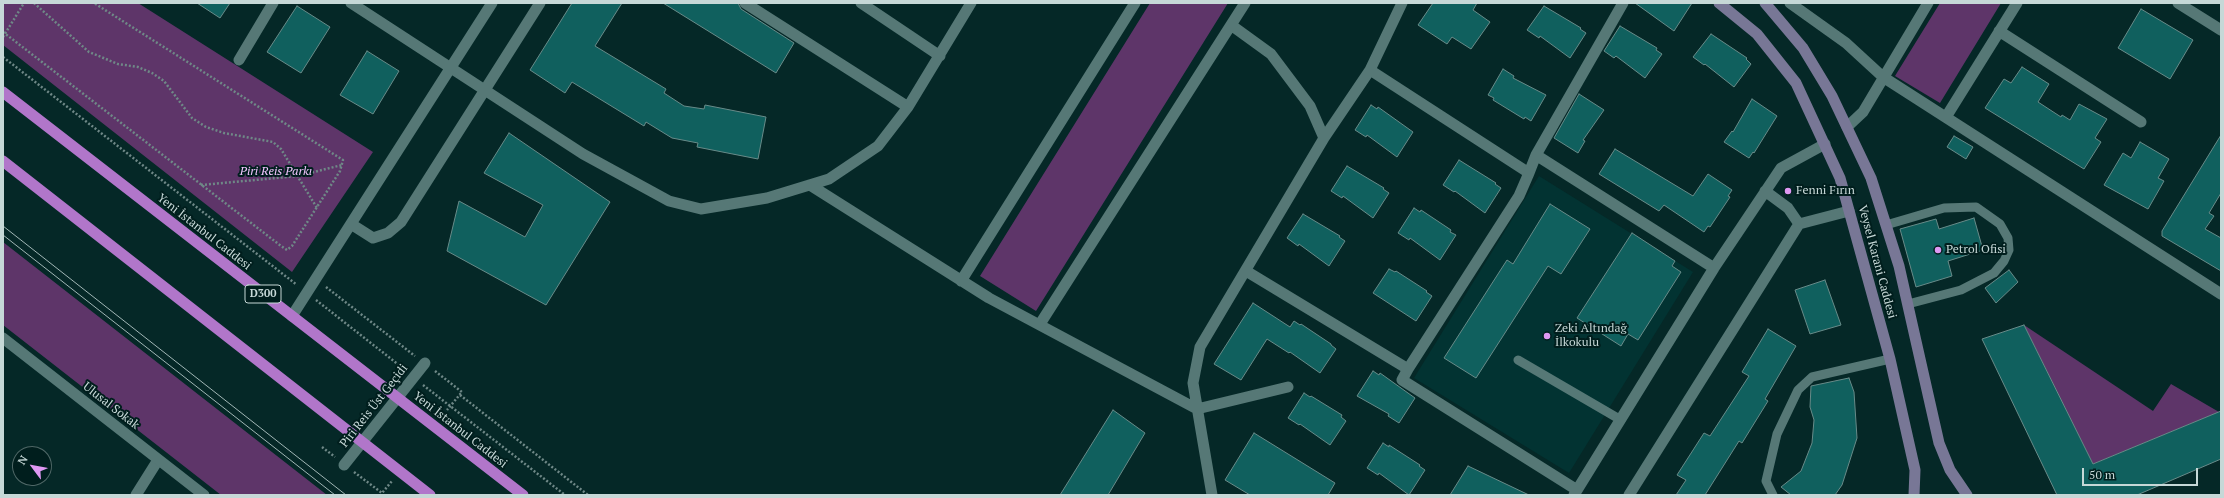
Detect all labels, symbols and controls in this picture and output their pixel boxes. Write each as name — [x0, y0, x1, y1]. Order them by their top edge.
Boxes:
park label: Piri Reis Parkı — [240, 165, 312, 179]
place label: Fenni Fırın — [1796, 184, 1855, 198]
marker: Fenni Fırın — [1783, 186, 1793, 196]
street label: Yeni İstanbul Caddesi — [154, 191, 254, 273]
street label: Veysel Karani Caddesi — [1855, 204, 1899, 320]
place label: Petrol Ofisi — [1946, 243, 2006, 257]
marker: Petrol Ofisi — [1933, 245, 1943, 255]
road number: D300 — [245, 285, 281, 303]
place label: Zeki Altındağ İlkokulu — [1555, 322, 1627, 350]
marker: Zeki Altındağ İlkokulu — [1542, 331, 1552, 341]
street label: Piri Reis Üst Geçidi — [337, 362, 411, 450]
street label: Ulusal Sokak — [80, 379, 142, 433]
street label: Yeni İstanbul Caddesi — [410, 389, 510, 471]
north arrow — [12, 446, 52, 486]
text: N — [15, 453, 31, 467]
scale bar — [2084, 460, 2200, 486]
text: 50 m — [2089, 467, 2115, 482]

